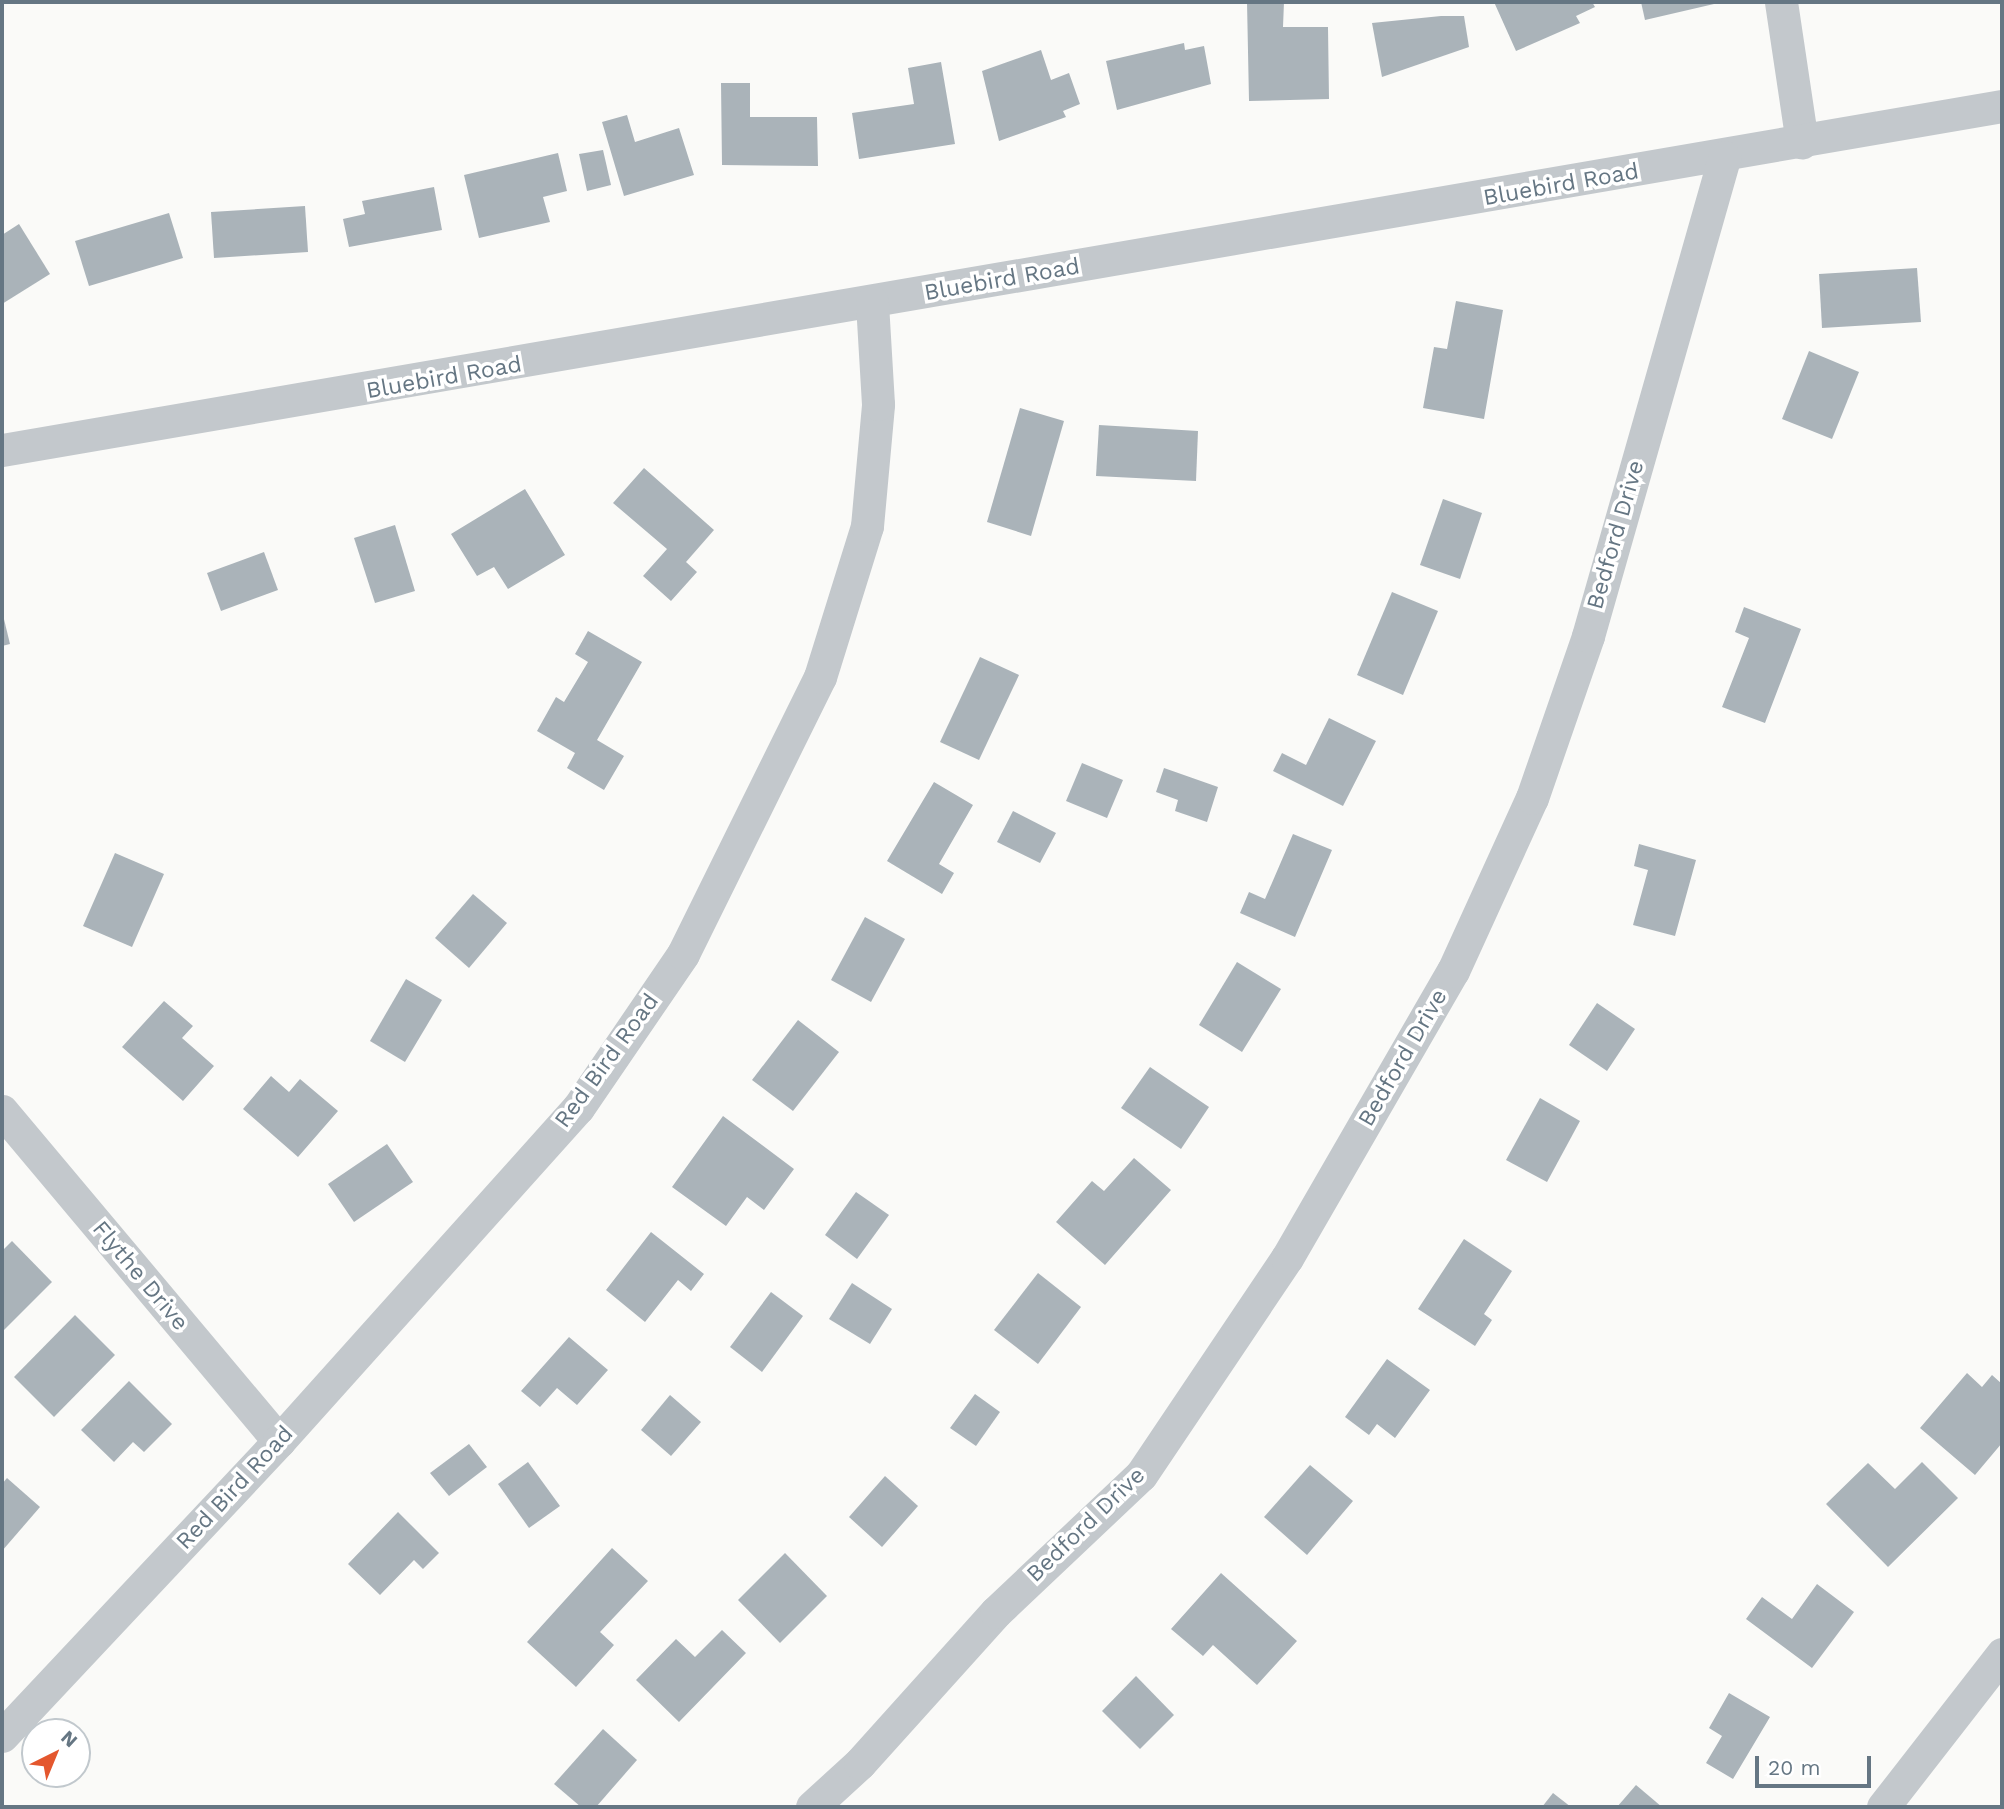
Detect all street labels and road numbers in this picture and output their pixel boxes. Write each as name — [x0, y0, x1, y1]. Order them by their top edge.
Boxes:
street label: Bluebird Road — [1481, 158, 1641, 212]
street label: Bluebird Road — [922, 253, 1082, 307]
street label: Bluebird Road — [364, 351, 524, 405]
street label: Bedford Drive — [1582, 457, 1650, 613]
street label: Bedford Drive — [1353, 985, 1453, 1131]
street label: Red Bird Road — [549, 989, 665, 1133]
street label: Flythe Drive — [86, 1216, 194, 1336]
street label: Red Bird Road — [171, 1420, 299, 1556]
street label: Bedford Drive — [1021, 1462, 1151, 1588]

